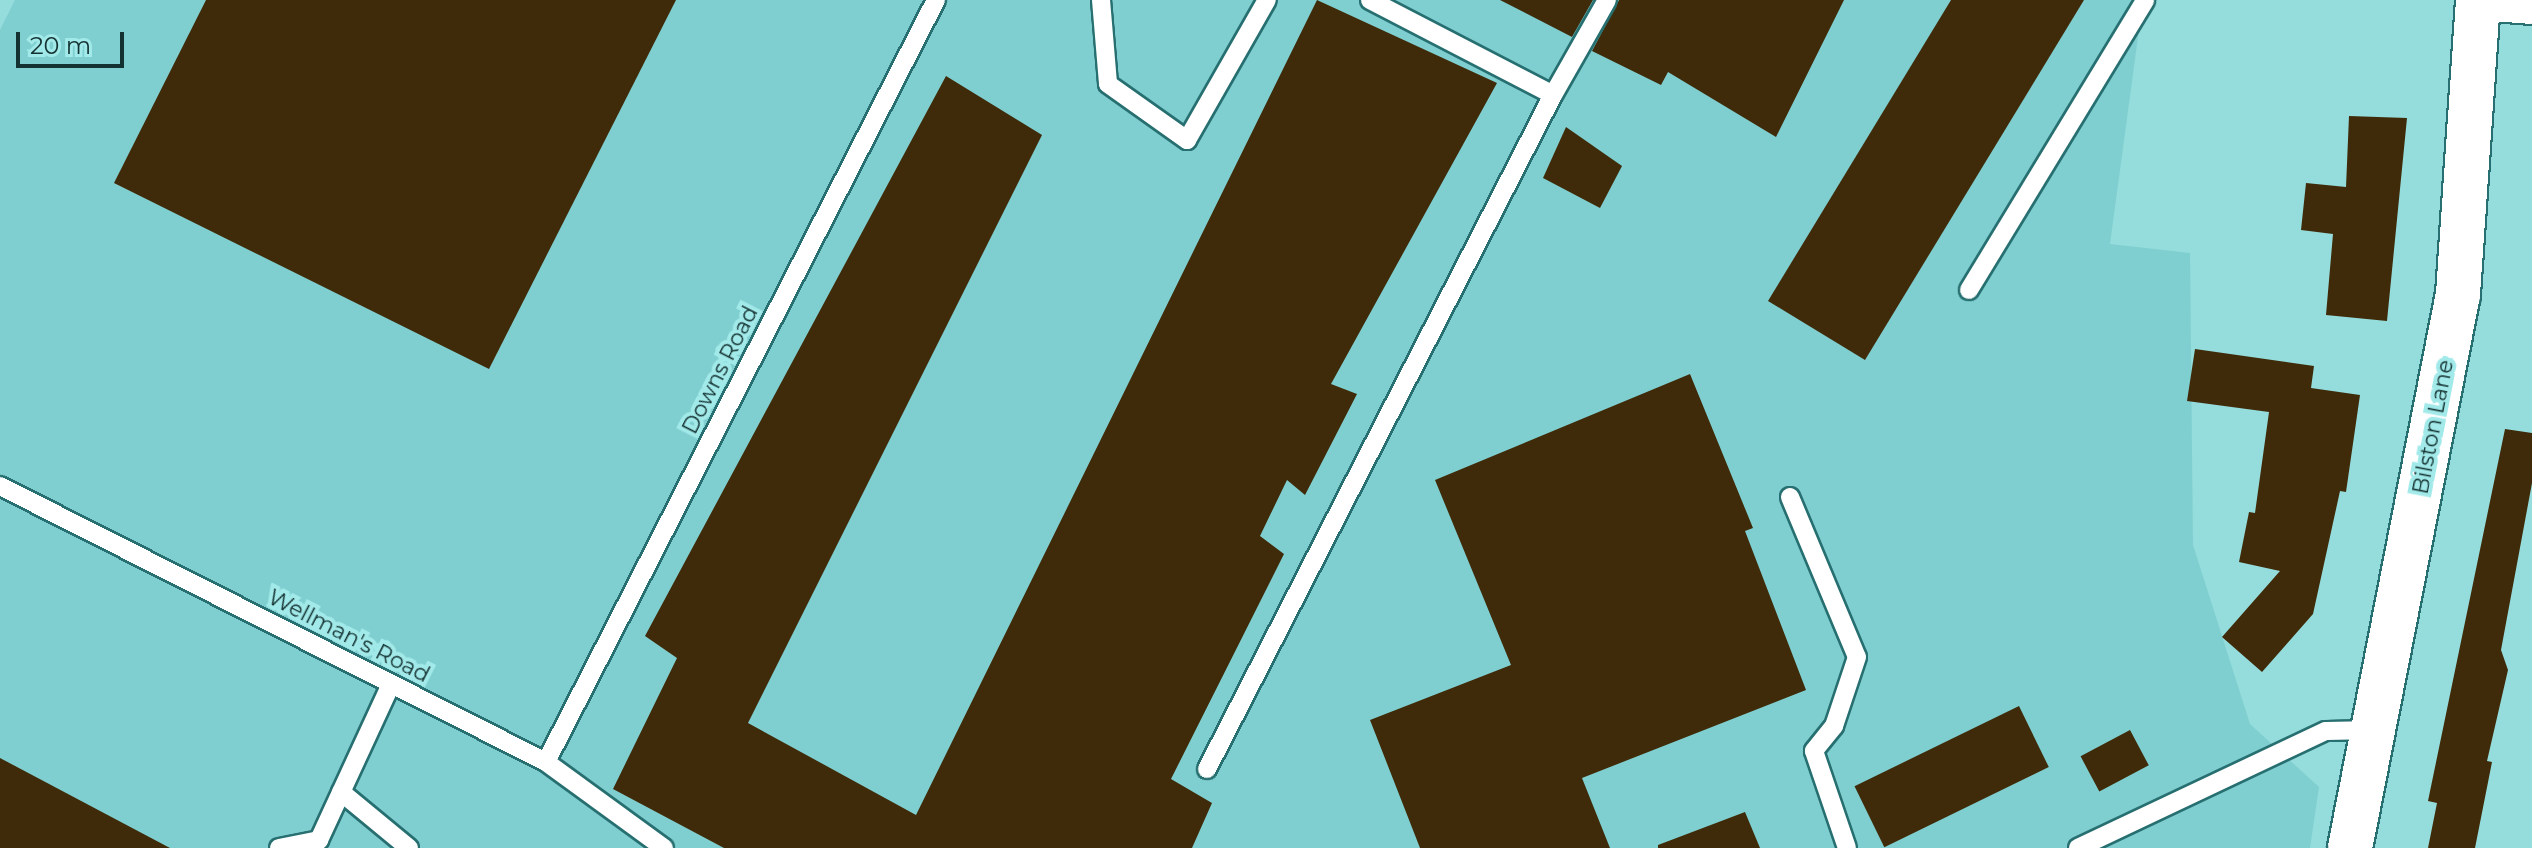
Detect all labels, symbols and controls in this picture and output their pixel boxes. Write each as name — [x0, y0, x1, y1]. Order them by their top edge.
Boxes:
scale bar — [20, 16, 128, 66]
text: 20 m — [30, 31, 91, 60]
street label: Downs Road — [676, 302, 764, 438]
street label: Bilston Lane — [2407, 358, 2459, 496]
street label: Wellman's Road — [264, 584, 434, 688]

